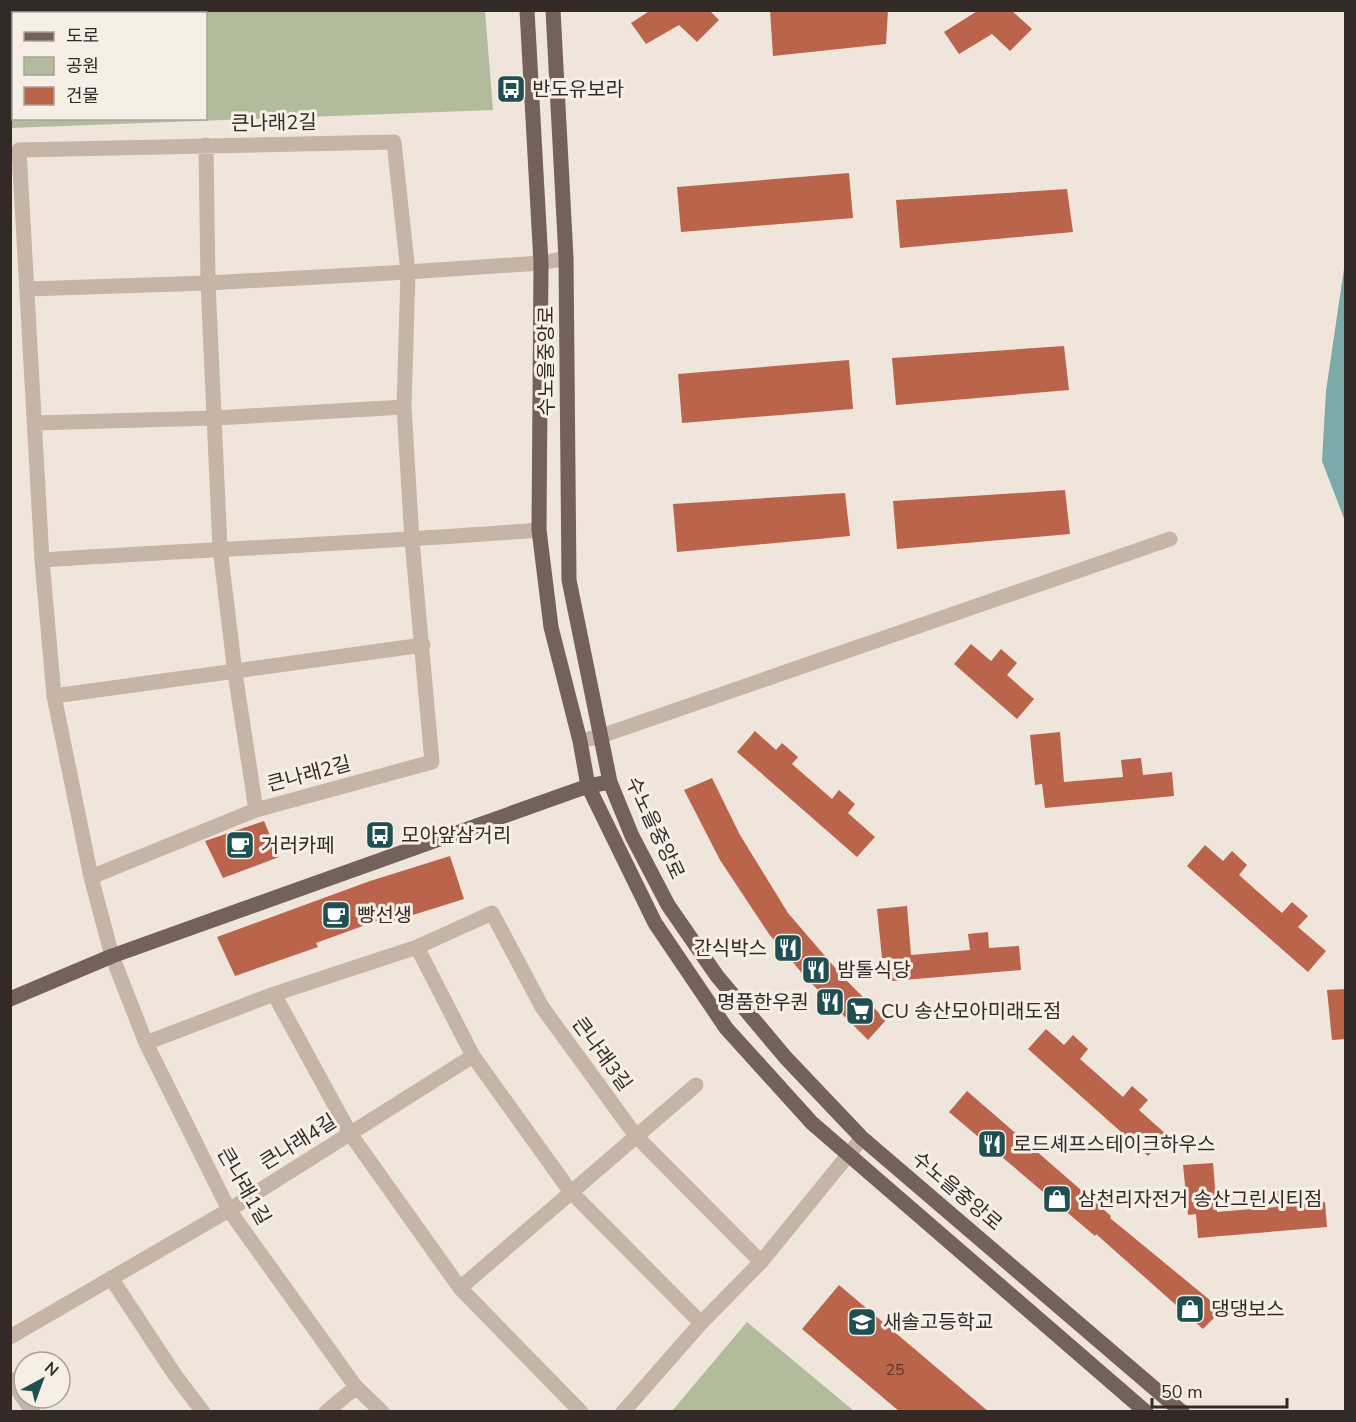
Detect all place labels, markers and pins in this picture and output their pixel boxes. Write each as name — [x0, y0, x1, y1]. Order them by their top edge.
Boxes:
bus stop icon: 반도유보라 — [495, 73, 527, 105]
place label: 반도유보라 — [532, 76, 624, 103]
bus stop icon: 모아앞삼거리 — [364, 819, 396, 851]
place label: 모아앞삼거리 — [401, 822, 511, 849]
cafe icon: 거러카페 — [224, 829, 256, 861]
place label: 거러카페 — [261, 832, 335, 859]
cafe icon: 빵선생 — [320, 899, 352, 931]
place label: 빵선생 — [357, 902, 412, 929]
restaurant icon: 간식박스 — [772, 932, 804, 964]
place label: 간식박스 — [693, 935, 767, 962]
restaurant icon: 밤톨식당 — [800, 954, 832, 986]
place label: 밤톨식당 — [837, 957, 911, 984]
restaurant icon: 명품한우퀀 — [814, 986, 846, 1018]
place label: 명품한우퀀 — [717, 989, 809, 1016]
supermarket icon: CU 송산모아미래도점 — [844, 995, 876, 1027]
place label: CU 송산모아미래도점 — [881, 998, 1061, 1025]
restaurant icon: 로드셰프스테이크하우스 — [976, 1128, 1008, 1160]
place label: 로드셰프스테이크하우스 — [1013, 1131, 1215, 1158]
shop icon: 삼천리자전거 송산그린시티점 — [1041, 1183, 1073, 1215]
place label: 삼천리자전거 송산그린시티점 — [1078, 1186, 1322, 1213]
shop icon: 댕댕보스 — [1174, 1293, 1206, 1325]
place label: 댕댕보스 — [1211, 1296, 1285, 1323]
school or university icon: 새솔고등학교 — [846, 1306, 878, 1338]
place label: 새솔고등학교 — [883, 1309, 993, 1336]

